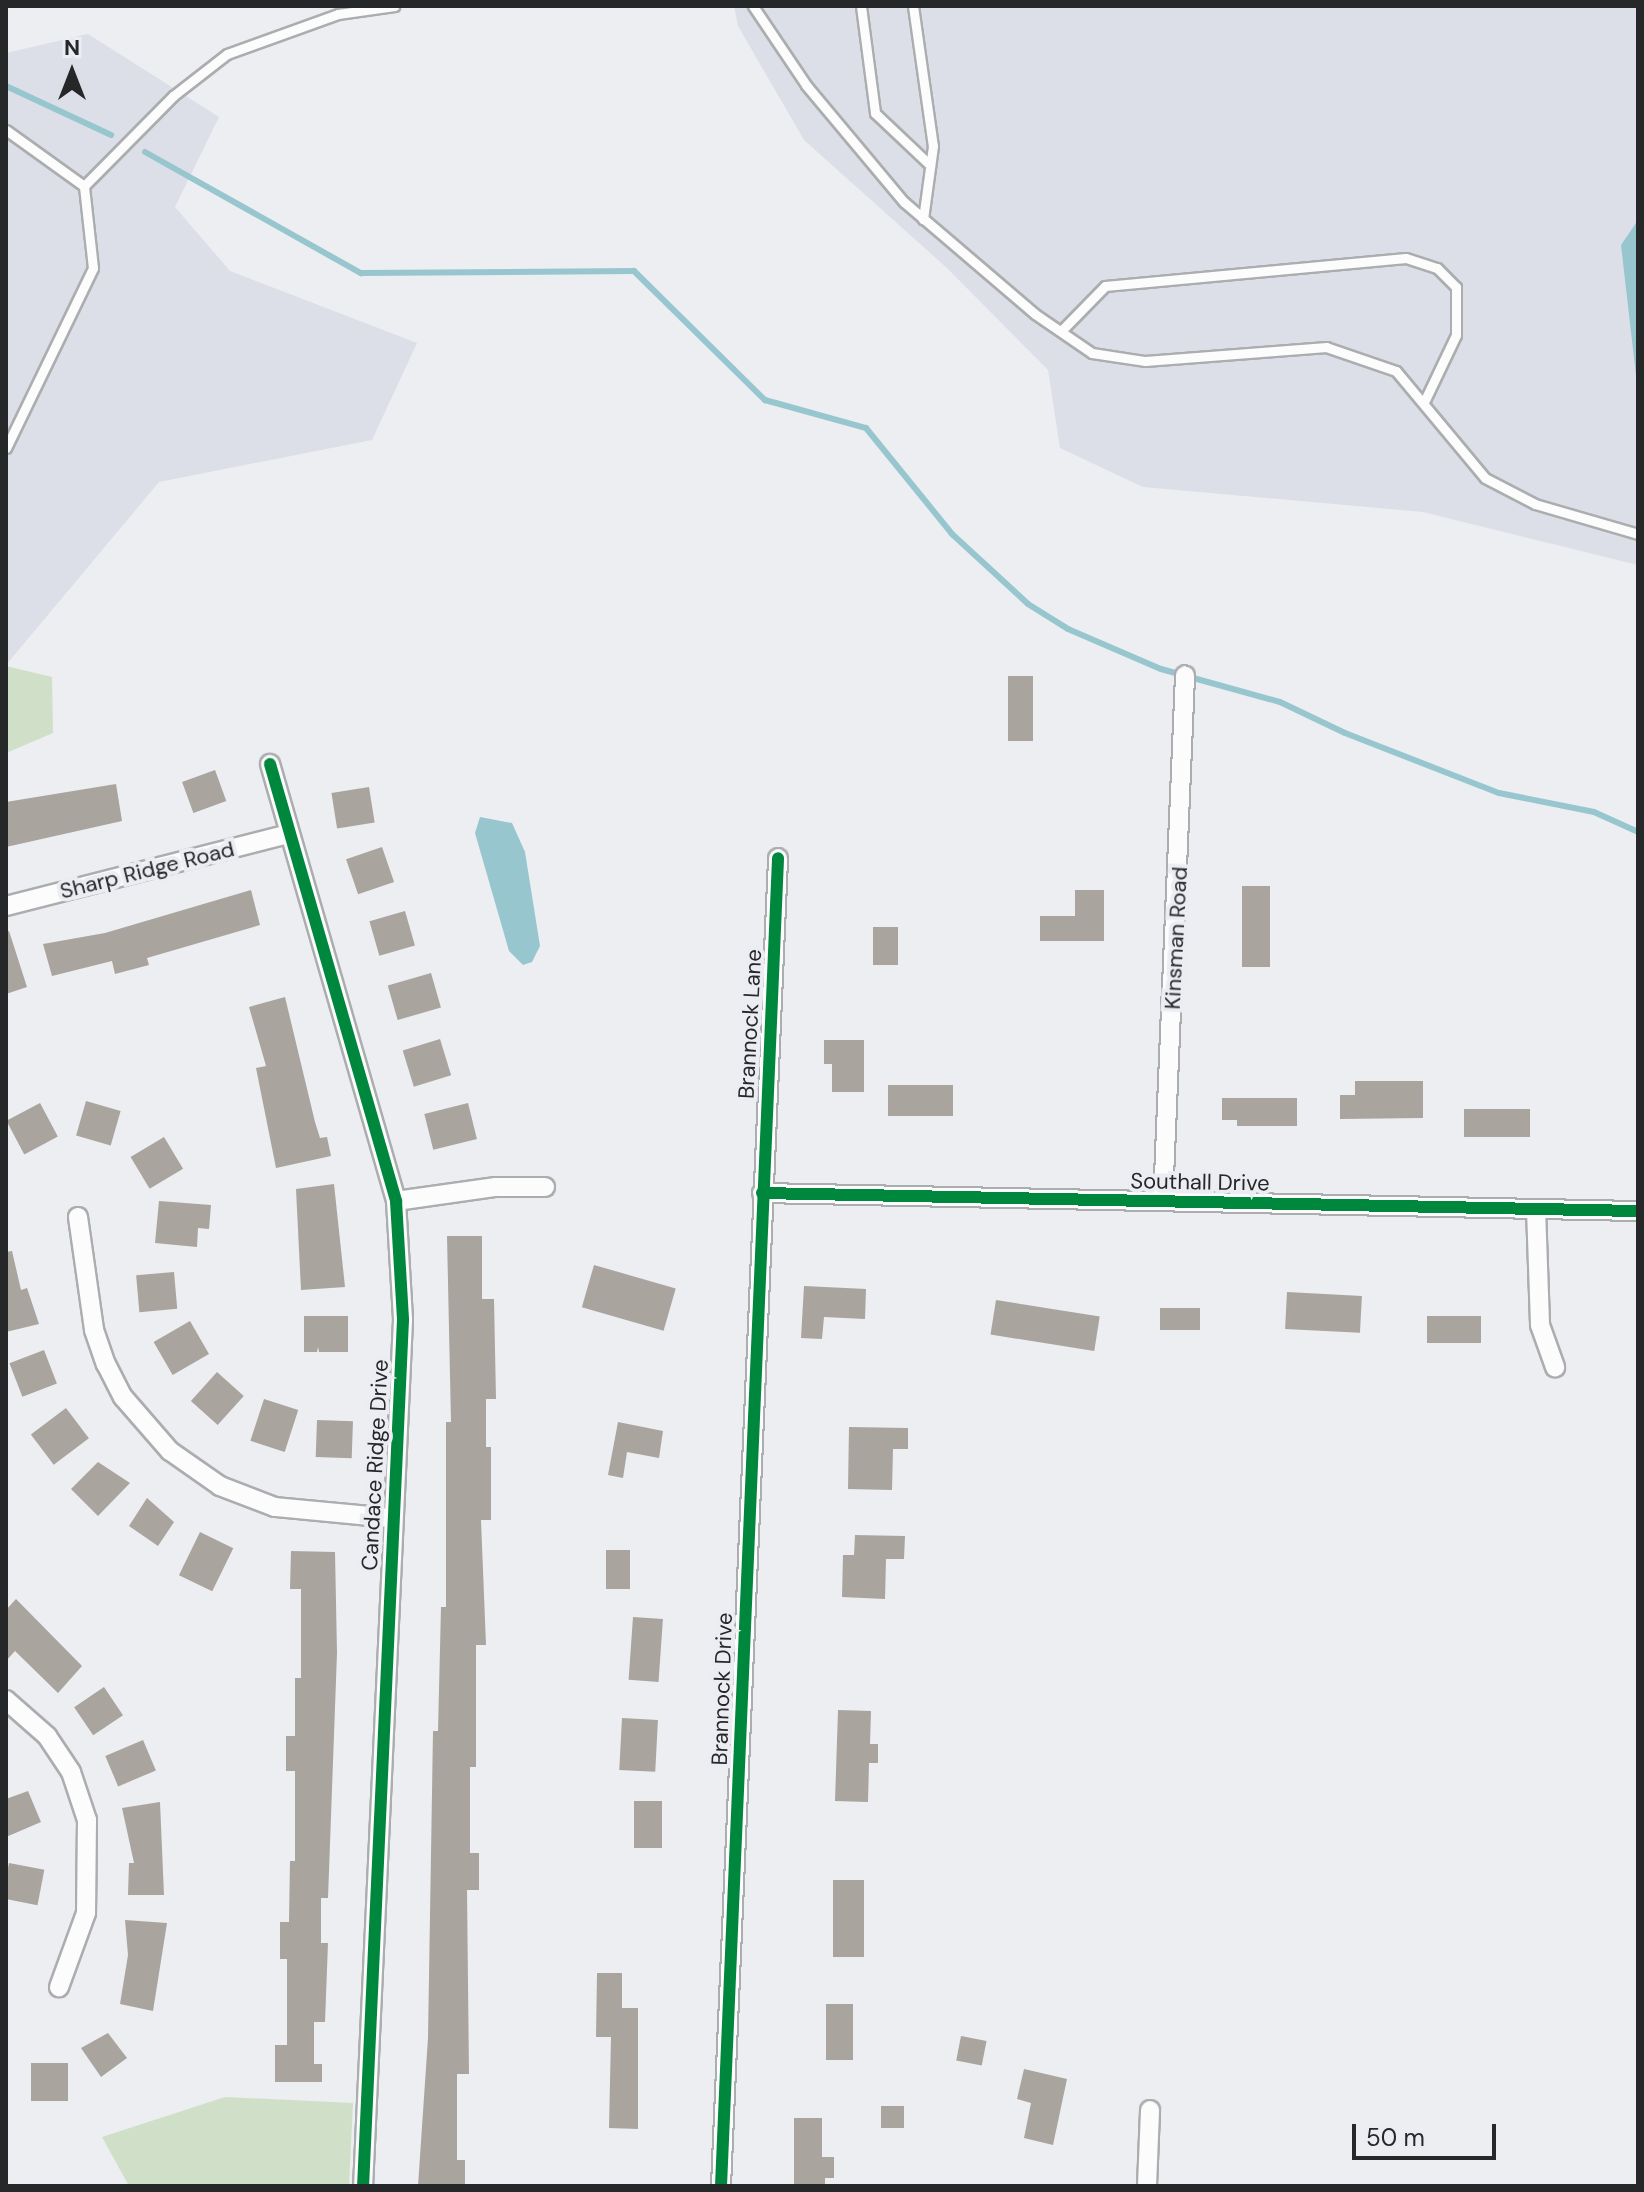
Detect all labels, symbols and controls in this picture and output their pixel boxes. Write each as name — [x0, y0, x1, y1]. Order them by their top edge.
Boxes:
north arrow — [32, 32, 112, 112]
text: N — [64, 33, 80, 62]
street label: Sharp Ridge Road — [57, 836, 237, 904]
street label: Kinsman Road — [1159, 866, 1193, 1010]
street label: Brannock Lane — [733, 948, 767, 1100]
street label: Southall Drive — [1130, 1168, 1270, 1196]
street label: Candace Ridge Drive — [356, 1359, 394, 1571]
street label: Brannock Drive — [706, 1612, 738, 1766]
scale bar — [1356, 2108, 1500, 2158]
text: 50 m — [1366, 2122, 1425, 2153]

